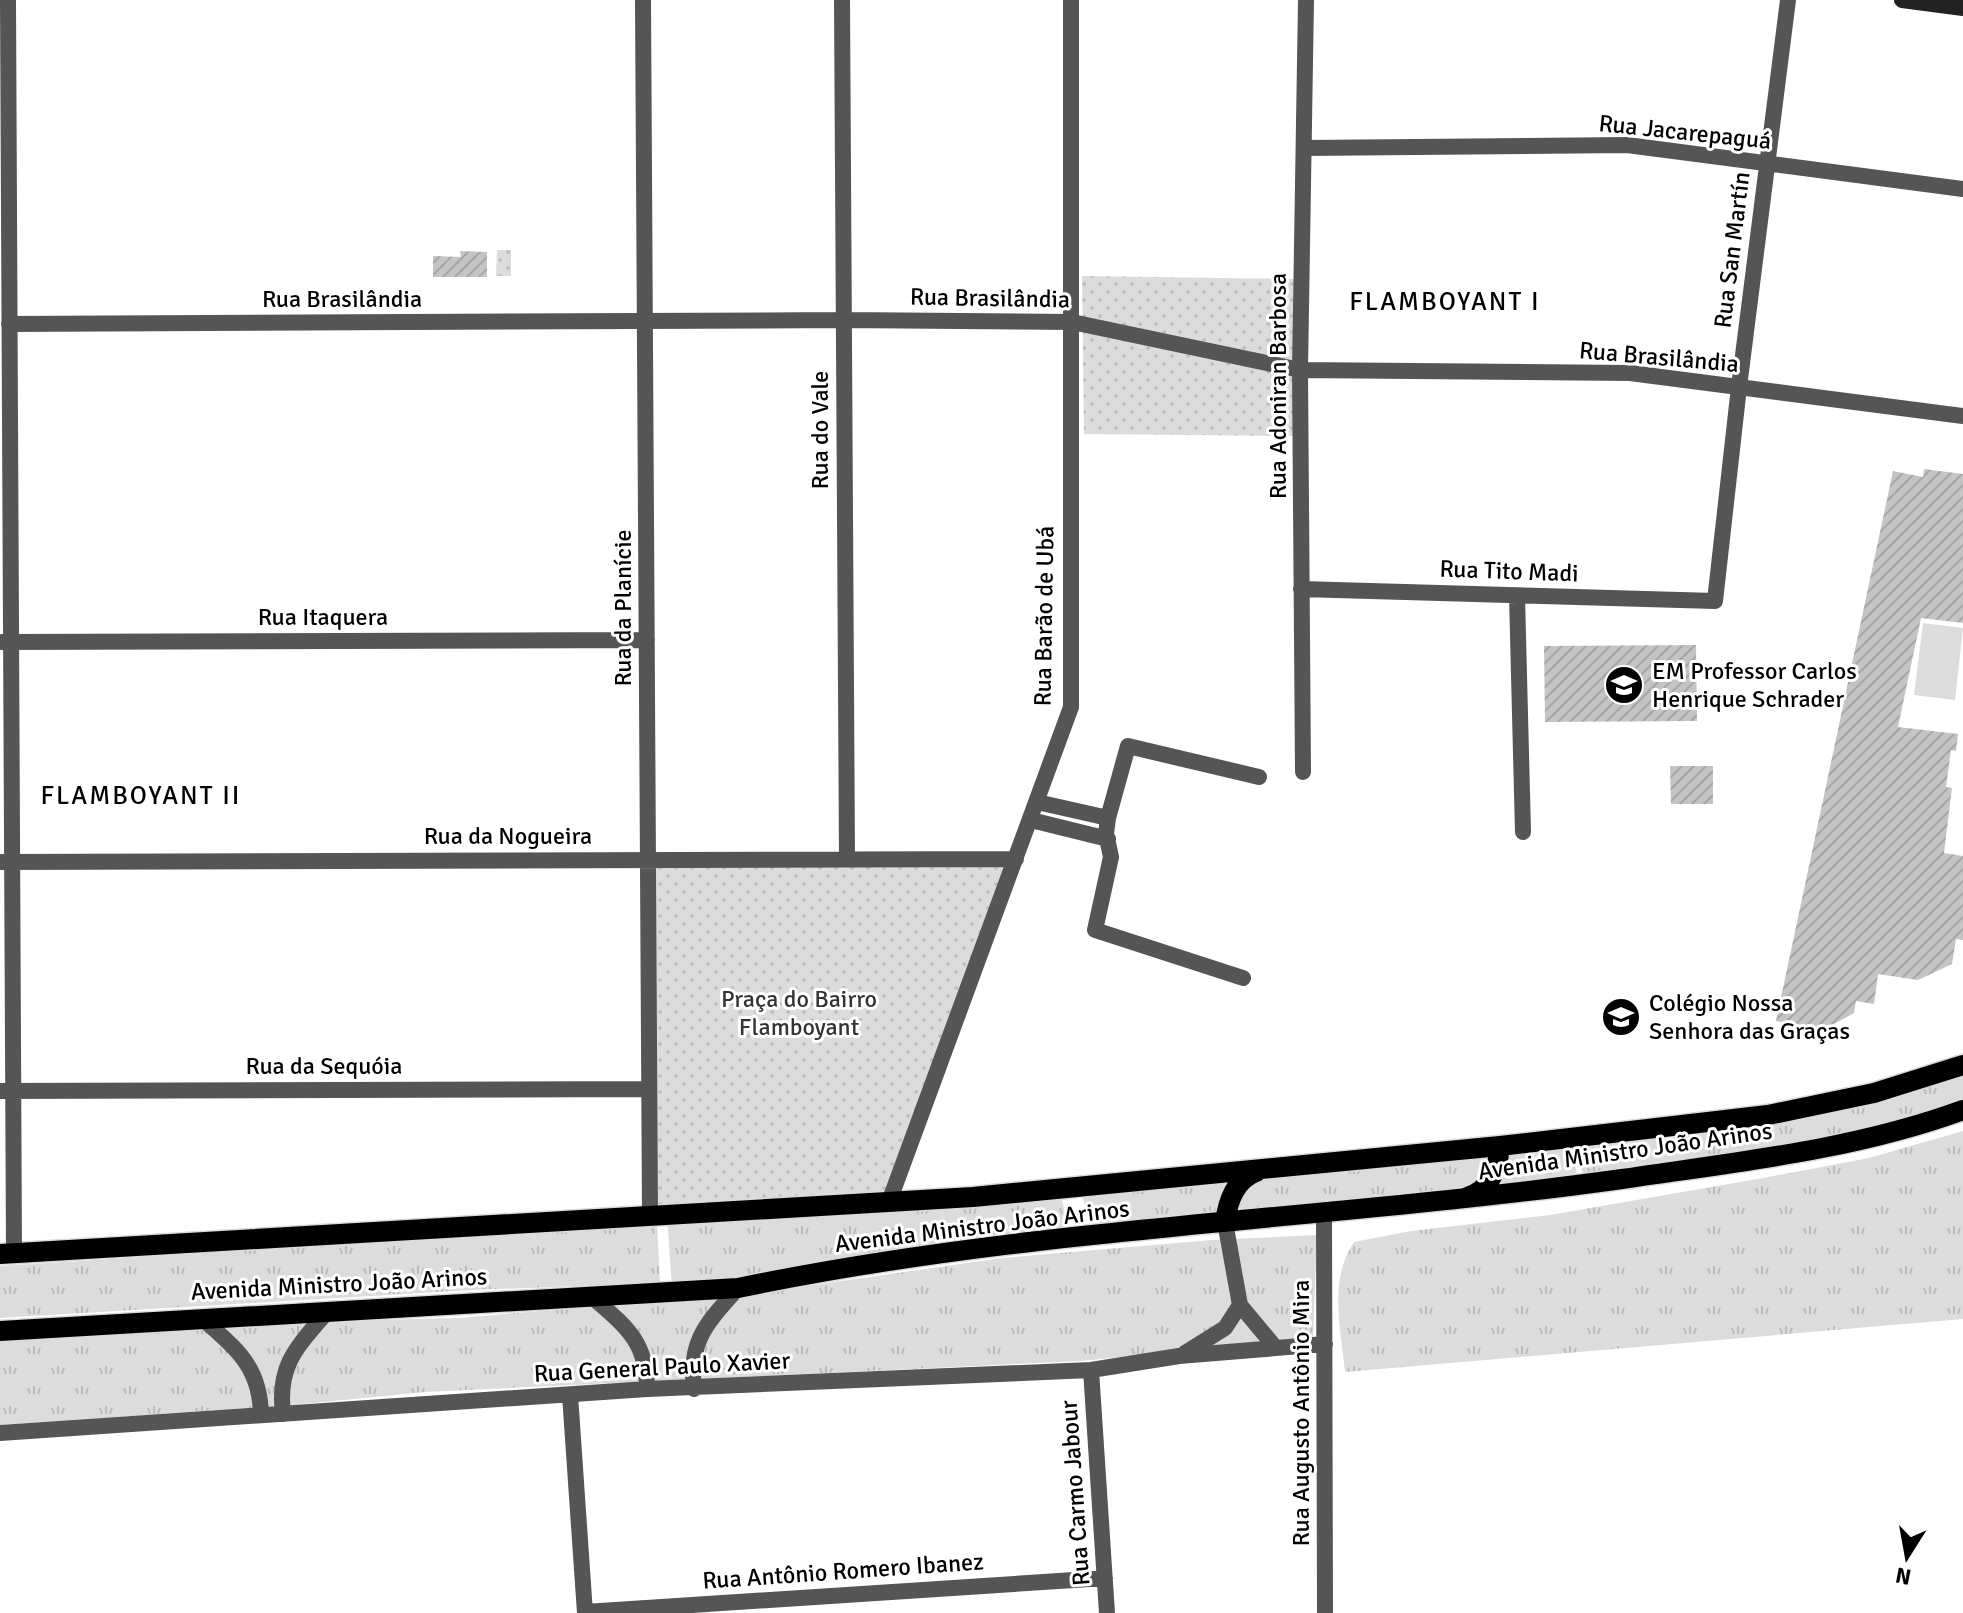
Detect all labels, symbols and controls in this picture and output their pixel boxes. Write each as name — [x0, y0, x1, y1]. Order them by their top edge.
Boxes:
street label: Rua Jacarepaguá — [1597, 108, 1773, 156]
street label: Rua San Martín — [1708, 170, 1756, 330]
street label: Rua Adoniran Barbosa — [1263, 273, 1293, 499]
street label: Rua Brasilândia — [910, 282, 1070, 314]
street label: Rua Brasilândia — [262, 284, 422, 314]
district label: FLAMBOYANT I — [1349, 286, 1541, 318]
street label: Rua Brasilândia — [1578, 335, 1740, 379]
street label: Rua do Vale — [805, 371, 835, 489]
street label: Rua Barão de Ubá — [1027, 525, 1061, 707]
street label: Rua da Planície — [608, 529, 638, 687]
street label: Rua Tito Madi — [1439, 554, 1579, 588]
street label: Rua Itaquera — [258, 602, 388, 632]
place label: EM Professor Carlos Henrique Schrader — [1652, 656, 1857, 714]
school or university icon: EM Professor Carlos Henrique Schrader — [1603, 664, 1645, 706]
district label: FLAMBOYANT II — [40, 780, 242, 812]
street label: Rua da Nogueira — [424, 821, 592, 851]
park label: Praça do Bairro Flamboyant — [721, 984, 877, 1042]
place label: Colégio Nossa Senhora das Graças — [1649, 988, 1850, 1046]
school or university icon: Colégio Nossa Senhora das Graças — [1600, 996, 1642, 1038]
street label: Rua da Sequóia — [246, 1051, 402, 1081]
street label: Avenida Ministro João Arinos — [1476, 1115, 1774, 1187]
street label: Avenida Ministro João Arinos — [833, 1193, 1131, 1259]
street label: Avenida Ministro João Arinos — [190, 1261, 488, 1307]
street label: Rua Augusto Antônio Mira — [1286, 1280, 1316, 1546]
street label: Rua General Paulo Xavier — [533, 1345, 791, 1389]
street label: Rua Carmo Jabour — [1054, 1399, 1096, 1587]
north arrow — [1867, 1517, 1947, 1597]
street label: Rua Antônio Romero Ibanez — [701, 1546, 985, 1596]
text: N — [1893, 1561, 1913, 1591]

